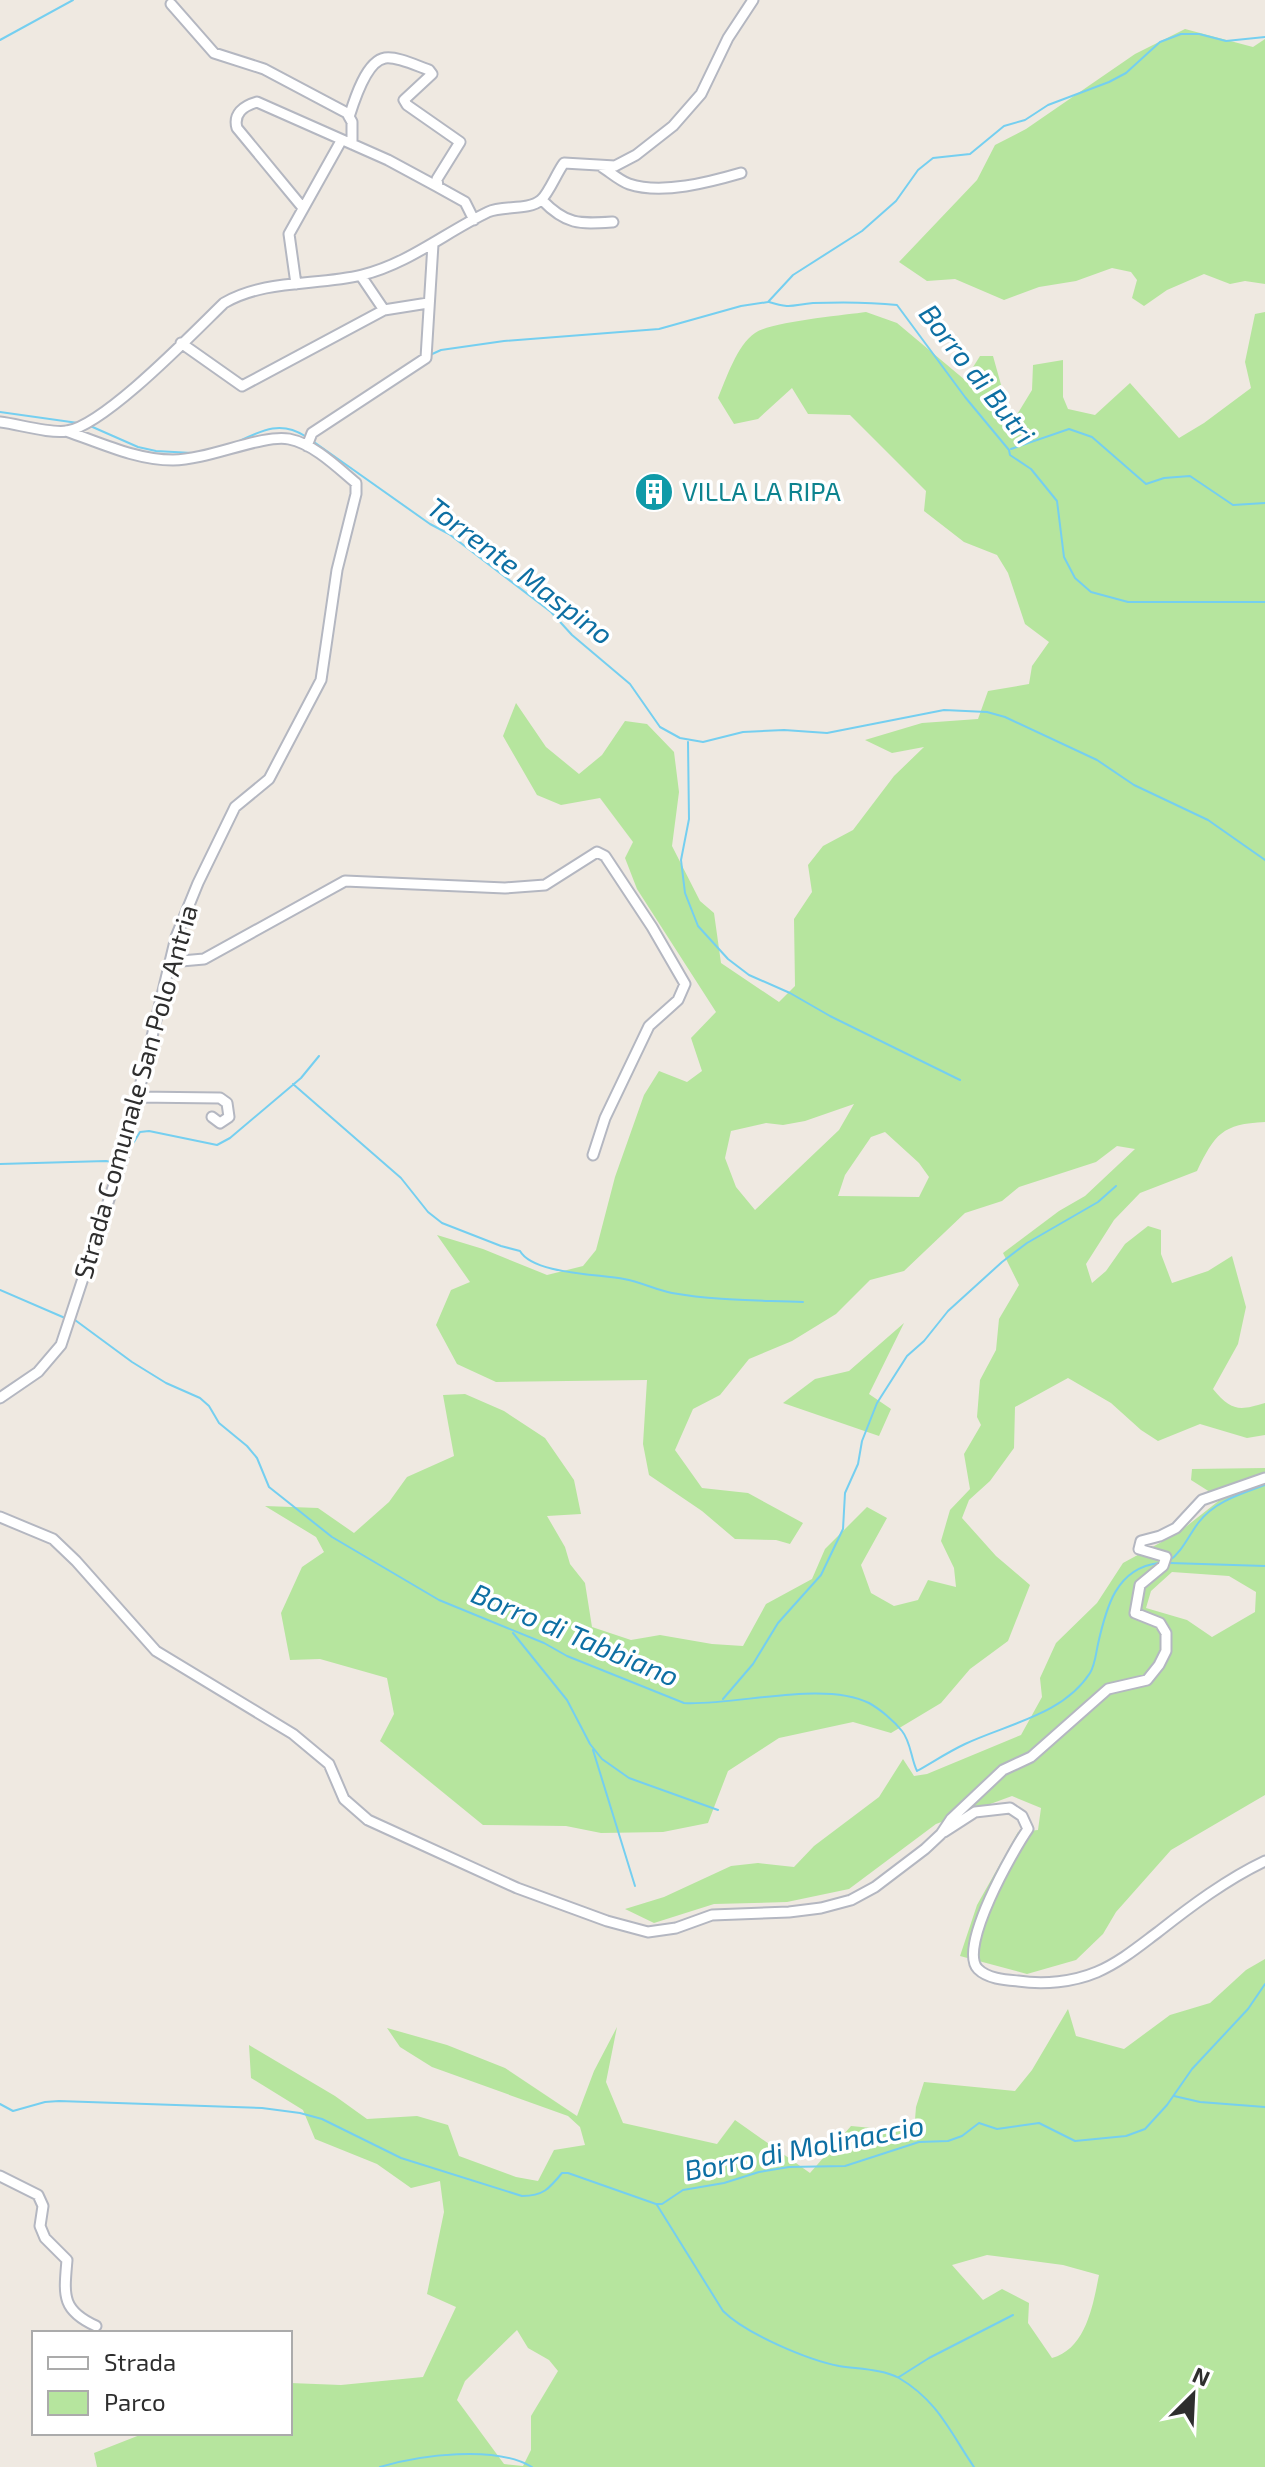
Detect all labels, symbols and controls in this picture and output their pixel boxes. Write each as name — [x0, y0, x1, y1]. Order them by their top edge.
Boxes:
water label: Borro di Butri — [913, 297, 1043, 450]
building icon: VILLA LA RIPA — [633, 471, 675, 513]
place label: VILLA LA RIPA — [682, 475, 841, 506]
water label: Torrente Maspino — [421, 489, 620, 651]
street label: Strada Comunale San Polo Antria — [66, 901, 203, 1282]
water label: Borro di Tabbiano — [467, 1575, 684, 1693]
water label: Borro di Molinaccio — [681, 2107, 927, 2187]
legend — [32, 2331, 292, 2435]
text: Strada — [104, 2347, 176, 2376]
north arrow — [1153, 2355, 1233, 2435]
text: N — [1189, 2361, 1214, 2391]
text: Parco — [104, 2387, 166, 2416]

